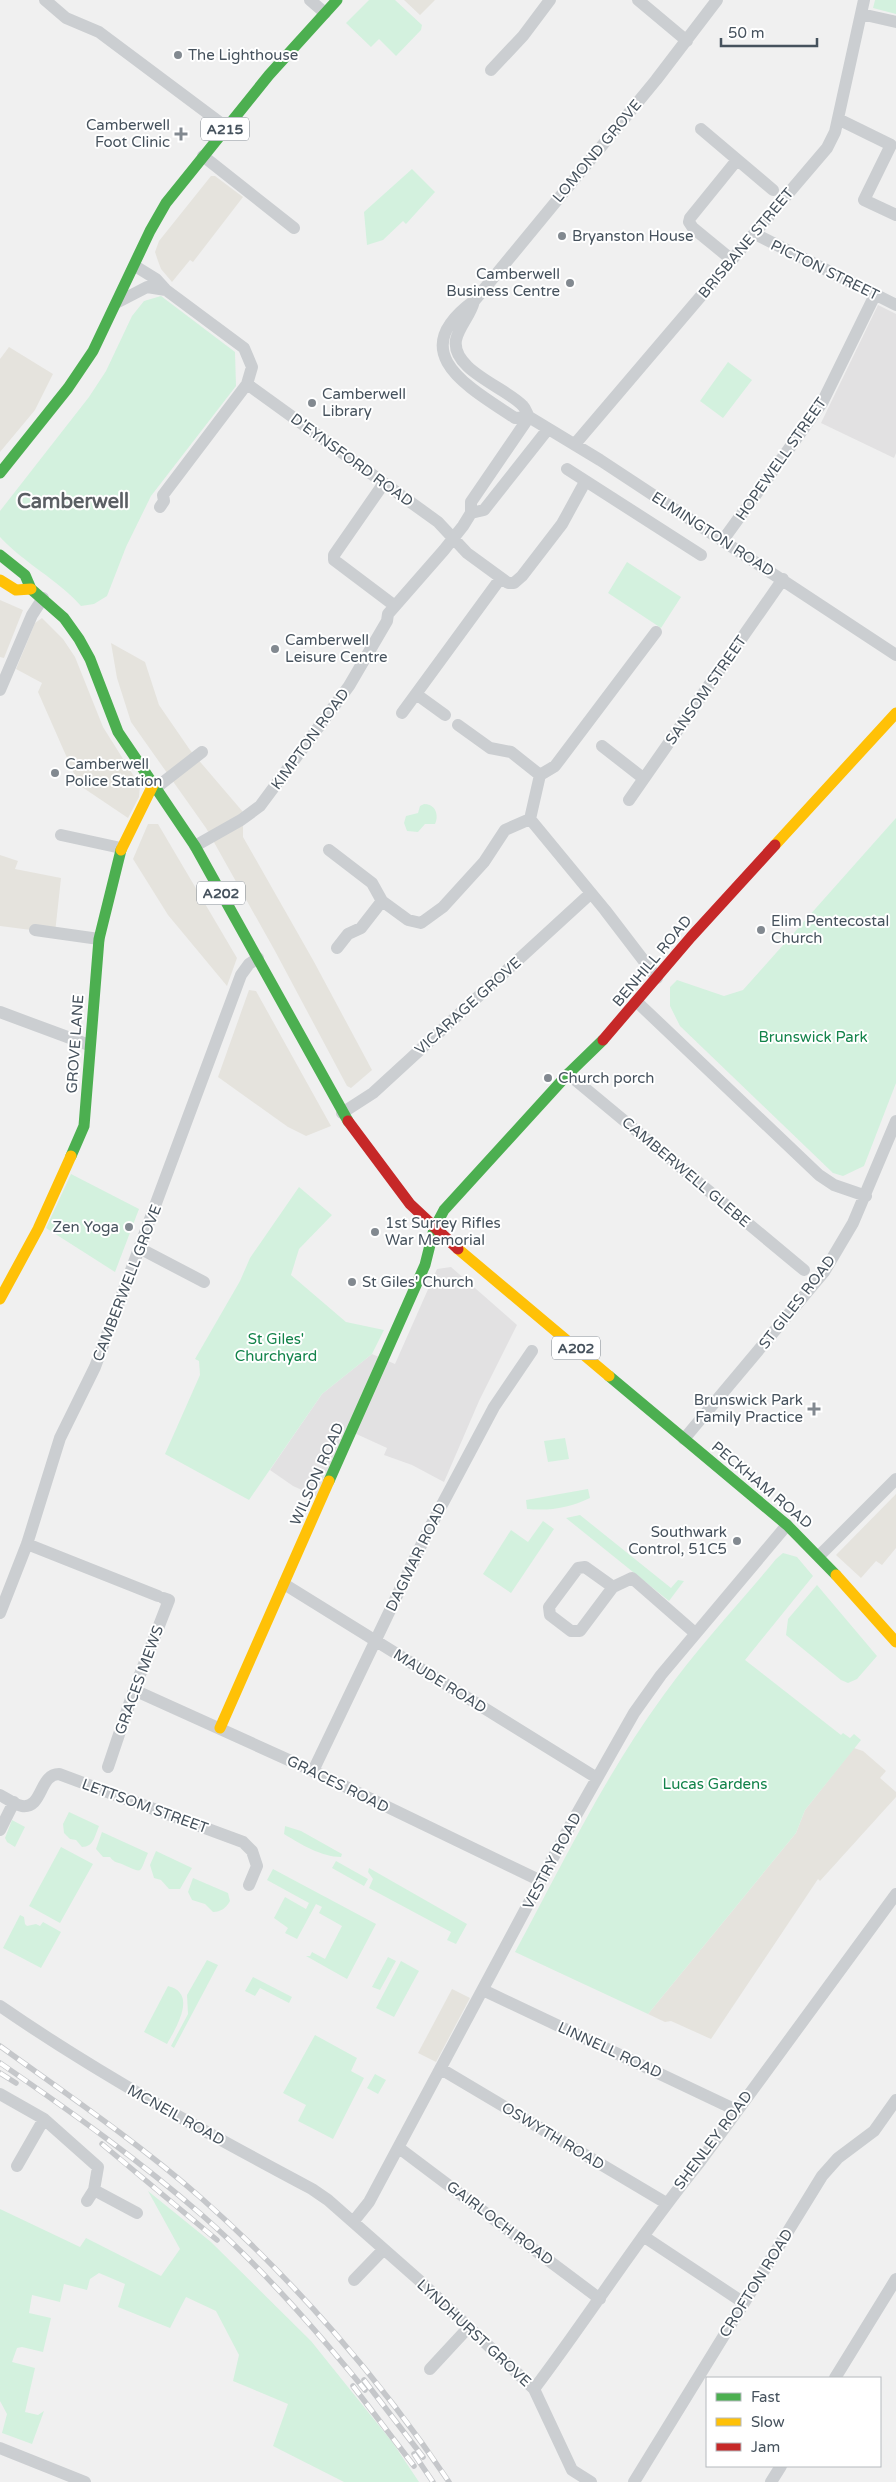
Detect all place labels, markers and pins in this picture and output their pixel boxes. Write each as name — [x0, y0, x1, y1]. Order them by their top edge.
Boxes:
place label: The Lighthouse — [188, 46, 298, 64]
marker: The Lighthouse — [172, 49, 184, 61]
place label: Camberwell Foot Clinic — [86, 116, 170, 151]
marker: Camberwell Foot Clinic — [174, 127, 188, 141]
place label: Bryanston House — [572, 227, 694, 245]
marker: Bryanston House — [556, 230, 568, 242]
place label: Camberwell Business Centre — [446, 265, 560, 300]
marker: Camberwell Business Centre — [564, 277, 576, 289]
place label: Camberwell Library — [322, 385, 406, 420]
marker: Camberwell Library — [306, 397, 318, 409]
place label: Camberwell Leisure Centre — [285, 631, 387, 666]
marker: Camberwell Leisure Centre — [269, 643, 281, 655]
place label: Camberwell Police Station — [65, 755, 162, 790]
marker: Camberwell Police Station — [49, 767, 61, 779]
place label: Elim Pentecostal Church — [771, 912, 889, 947]
marker: Elim Pentecostal Church — [755, 924, 767, 936]
place label: Church porch — [558, 1069, 654, 1087]
marker: Church porch — [542, 1072, 554, 1084]
place label: 1st Surrey Rifles War Memorial — [385, 1214, 501, 1249]
place label: Zen Yoga — [52, 1218, 119, 1236]
marker: Zen Yoga — [123, 1221, 135, 1233]
marker: 1st Surrey Rifles War Memorial — [369, 1226, 381, 1238]
place label: St Giles' Church — [362, 1273, 474, 1291]
marker: St Giles' Church — [346, 1276, 358, 1288]
place label: Brunswick Park Family Practice — [694, 1391, 803, 1426]
marker: Brunswick Park Family Practice — [807, 1402, 821, 1416]
place label: Southwark Control, 51C5 — [628, 1523, 727, 1558]
marker: Southwark Control, 51C5 — [731, 1535, 743, 1547]

